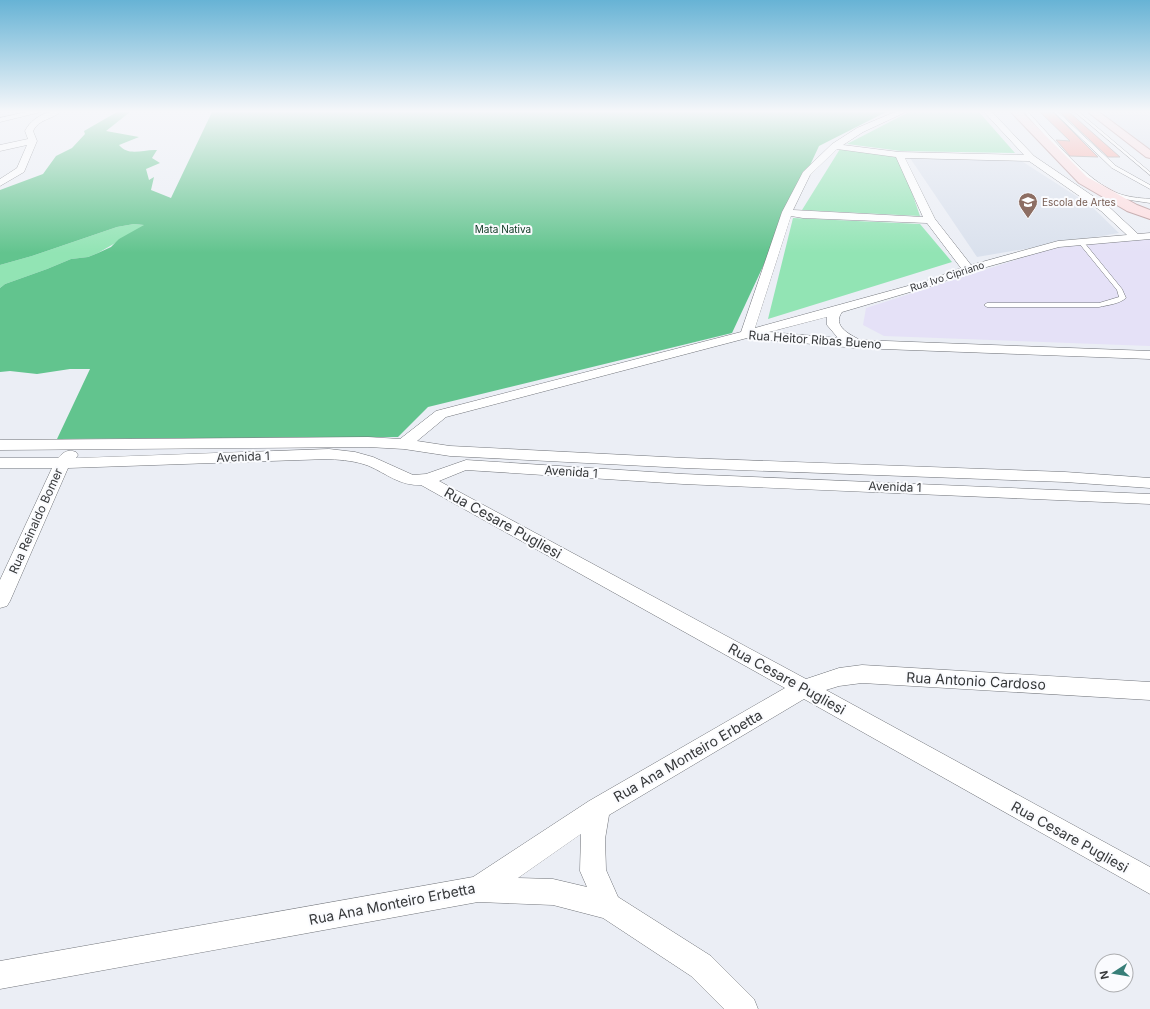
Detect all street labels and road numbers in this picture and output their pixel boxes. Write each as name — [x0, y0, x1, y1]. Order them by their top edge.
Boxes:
street label: Rua Ivo Cipriano — [908, 258, 986, 294]
street label: Rua Heitor Ribas Bueno — [748, 327, 882, 352]
street label: Avenida 1 — [216, 448, 270, 465]
street label: Avenida 1 — [544, 462, 598, 481]
street label: Rua Reinaldo Bomer — [5, 465, 66, 576]
street label: Avenida 1 — [868, 478, 922, 495]
street label: Rua Cesare Pugliesi — [442, 483, 565, 562]
street label: Rua Cesare Pugliesi — [726, 639, 849, 718]
street label: Rua Antonio Cardoso — [906, 668, 1046, 693]
street label: Rua Ana Monteiro Erbetta — [610, 706, 765, 805]
street label: Rua Cesare Pugliesi — [1009, 797, 1132, 876]
street label: Rua Ana Monteiro Erbetta — [307, 879, 476, 928]

